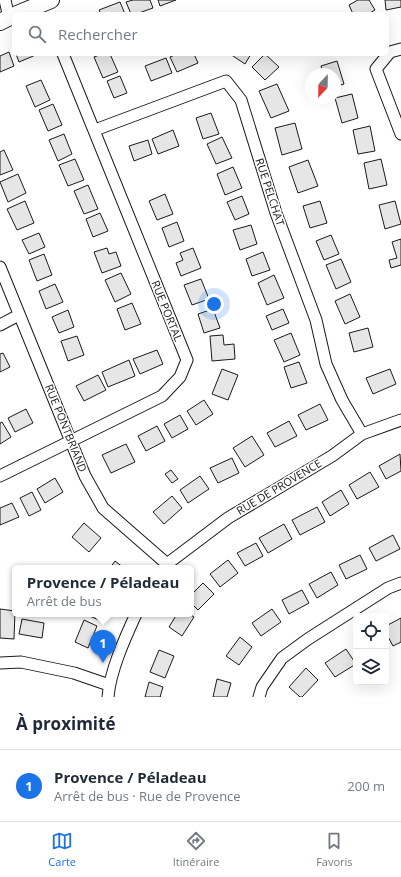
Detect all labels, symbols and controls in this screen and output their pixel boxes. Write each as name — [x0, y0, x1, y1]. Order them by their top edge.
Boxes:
search box — [12, 12, 389, 56]
icon: search — [26, 23, 48, 45]
text: Rechercher — [58, 24, 138, 44]
north arrow — [305, 68, 341, 104]
street label: RUE PELCHAT — [252, 156, 288, 228]
street label: RUE PORTAL — [148, 278, 187, 344]
your location — [204, 294, 224, 314]
street label: RUE PONTBRIAND — [42, 382, 91, 474]
street label: RUE DE PROVENCE — [233, 455, 324, 518]
popup — [12, 565, 194, 617]
text: Provence / Péladeau — [27, 572, 179, 592]
text: Arrêt de bus — [27, 592, 102, 610]
map controls — [353, 613, 389, 685]
button: locate — [353, 613, 389, 649]
pin: 1 — [90, 630, 116, 663]
button: layers — [353, 649, 389, 685]
text: À proximité — [16, 712, 115, 735]
text: Provence / Péladeau — [54, 767, 207, 787]
text: 1 — [25, 777, 33, 795]
text: 200 m — [347, 777, 385, 795]
text: Arrêt de bus · Rue de Provence — [54, 787, 241, 805]
tab: Carte — [48, 830, 76, 869]
tab: Itinéraire — [173, 830, 219, 869]
tab: Favoris — [316, 830, 353, 869]

